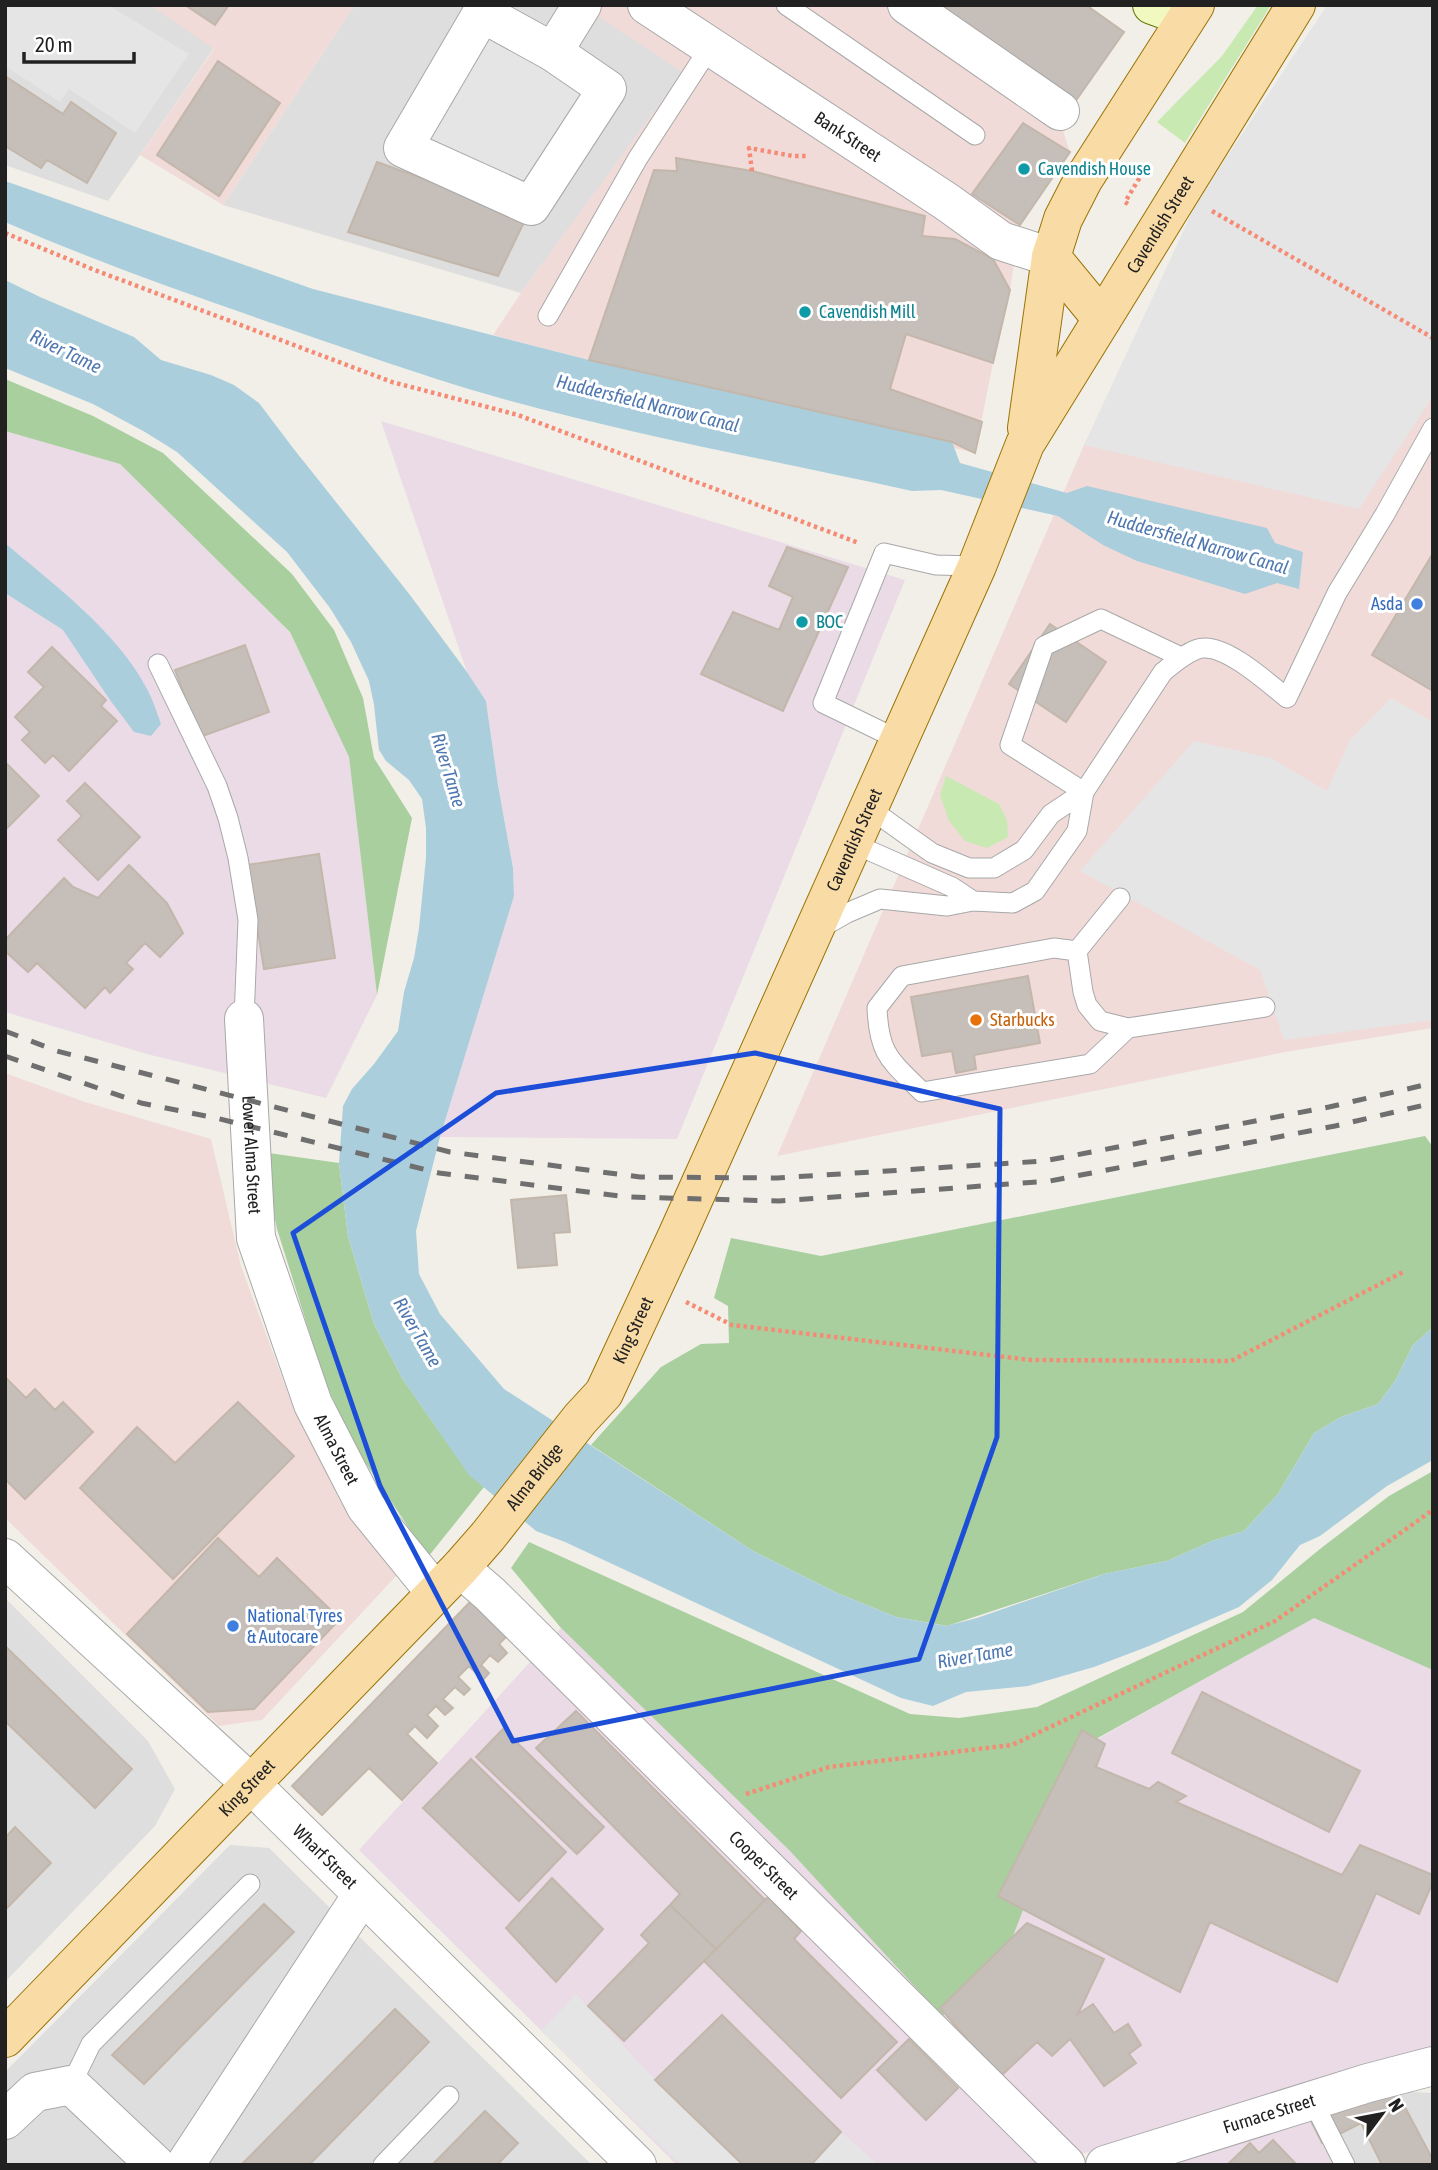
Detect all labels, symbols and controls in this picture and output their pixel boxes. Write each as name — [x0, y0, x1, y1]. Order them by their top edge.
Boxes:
scale bar — [24, 21, 135, 65]
text: 20 m — [35, 32, 73, 56]
street label: Bank Street — [811, 107, 885, 166]
place label: Cavendish House — [1038, 158, 1151, 179]
marker: Cavendish House — [1016, 161, 1032, 177]
street label: Cavendish Street — [1122, 172, 1198, 277]
place label: Cavendish Mill — [819, 301, 916, 322]
marker: Cavendish Mill — [797, 304, 813, 320]
water label: River Tame — [27, 324, 105, 378]
water label: Huddersfield Narrow Canal — [554, 370, 742, 436]
water label: Huddersfield Narrow Canal — [1105, 506, 1291, 578]
place label: Asda — [1371, 593, 1403, 614]
marker: Asda — [1409, 596, 1425, 612]
place label: BOC — [816, 611, 843, 632]
marker: BOC — [794, 614, 810, 630]
water label: River Tame — [427, 730, 471, 810]
street label: Cavendish Street — [822, 785, 886, 894]
place label: Starbucks — [990, 1009, 1055, 1030]
marker: Starbucks — [968, 1012, 984, 1028]
street label: Lower Alma Street — [238, 1095, 266, 1215]
water label: River Tame — [389, 1293, 447, 1371]
street label: King Street — [608, 1293, 657, 1367]
street label: Alma Street — [310, 1410, 364, 1488]
street label: Alma Bridge — [501, 1439, 567, 1514]
place label: National Tyres & Autocare — [247, 1605, 343, 1647]
marker: National Tyres & Autocare — [225, 1618, 241, 1634]
water label: River Tame — [935, 1638, 1015, 1672]
street label: King Street — [214, 1755, 279, 1821]
street label: Wharf Street — [289, 1820, 362, 1893]
street label: Cooper Street — [725, 1826, 803, 1904]
north arrow — [1347, 2079, 1417, 2149]
street label: Furnace Street — [1221, 2089, 1318, 2137]
text: N — [1384, 2094, 1409, 2116]

